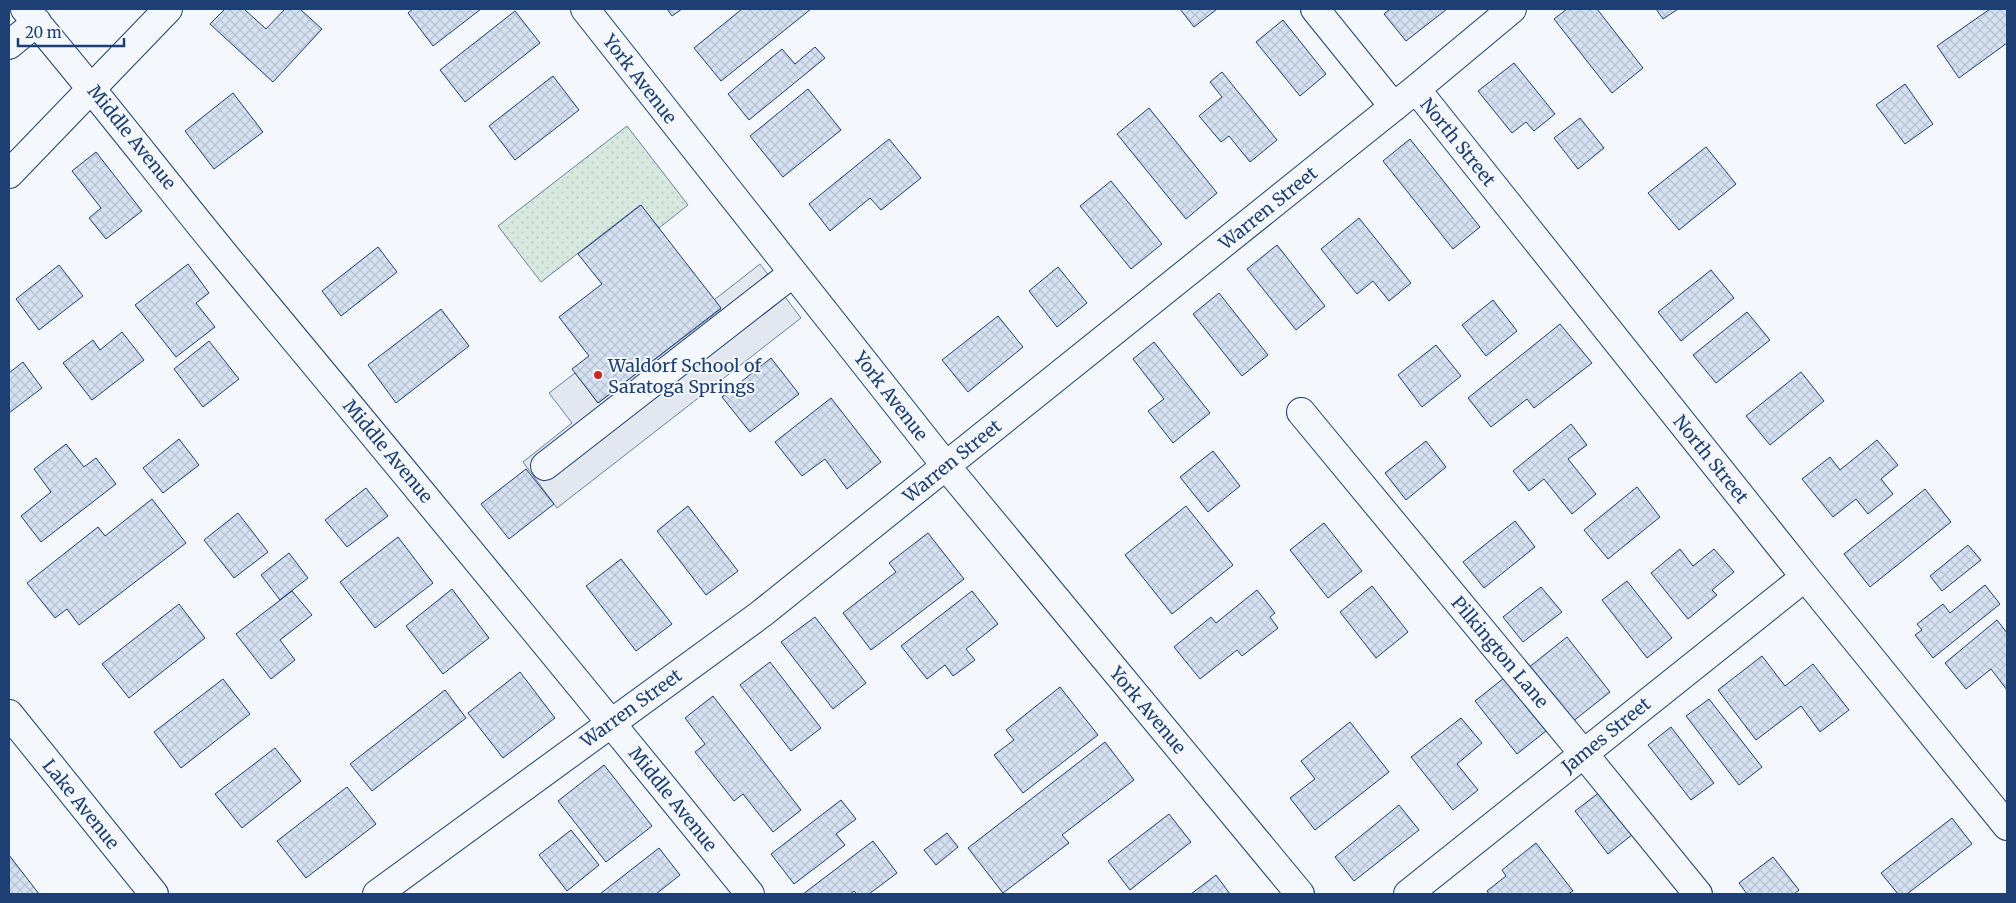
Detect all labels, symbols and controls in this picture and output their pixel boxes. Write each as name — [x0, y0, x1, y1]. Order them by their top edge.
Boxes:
scale bar — [18, 15, 124, 47]
text: 20 m — [25, 23, 62, 42]
street label: York Avenue — [597, 29, 682, 128]
street label: Middle Avenue — [83, 80, 181, 194]
street label: North Street — [1415, 93, 1501, 191]
street label: Warren Street — [1213, 161, 1322, 255]
street label: York Avenue — [848, 346, 933, 445]
place label: Waldorf School of Saratoga Springs — [607, 354, 762, 398]
marker: Waldorf School of Saratoga Springs — [592, 369, 604, 381]
street label: Middle Avenue — [338, 395, 438, 507]
street label: North Street — [1668, 410, 1754, 508]
street label: Warren Street — [897, 414, 1006, 508]
street label: Pilkington Lane — [1446, 591, 1554, 713]
street label: York Avenue — [1104, 661, 1191, 758]
street label: Warren Street — [575, 663, 686, 753]
street label: James Street — [1556, 692, 1655, 778]
street label: Middle Avenue — [624, 742, 722, 856]
street label: Lake Avenue — [38, 754, 124, 854]

